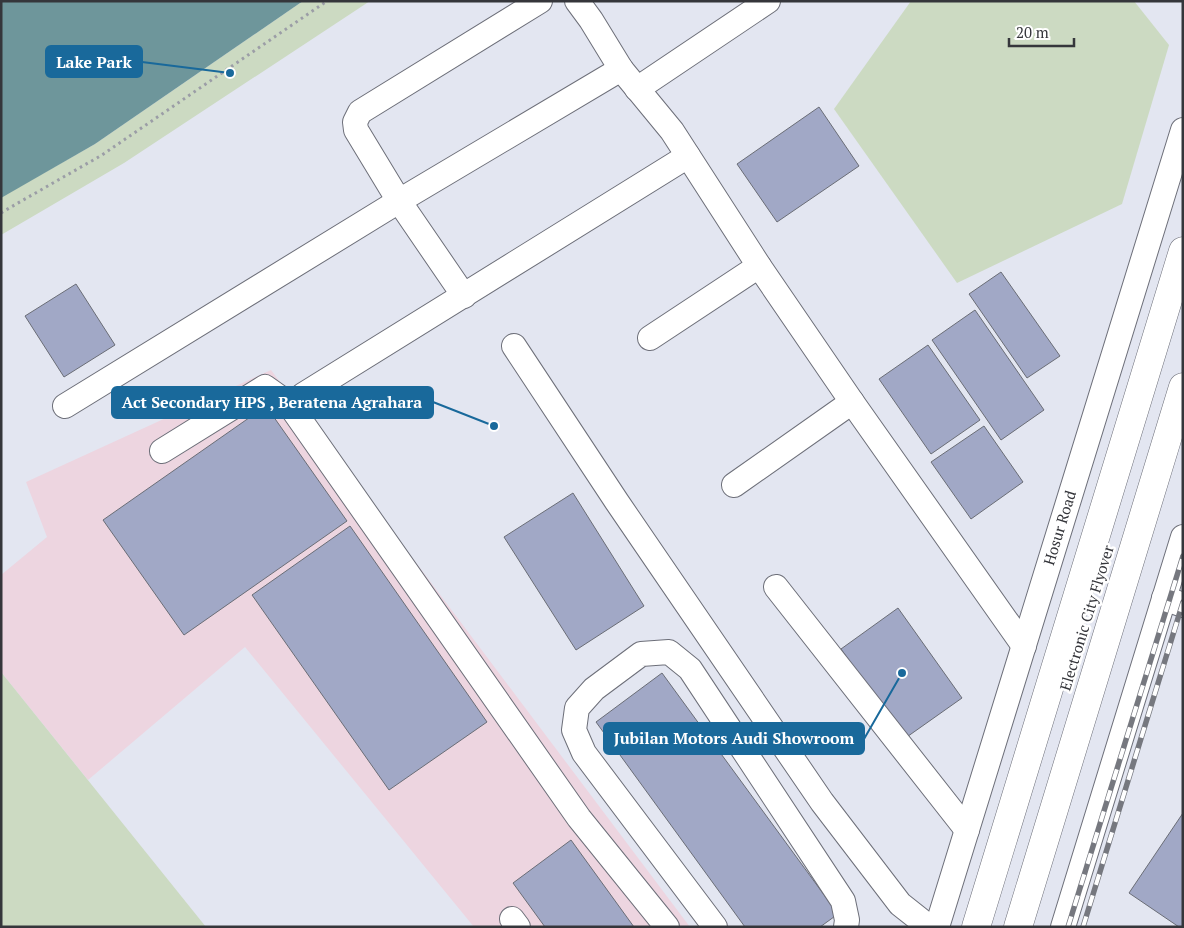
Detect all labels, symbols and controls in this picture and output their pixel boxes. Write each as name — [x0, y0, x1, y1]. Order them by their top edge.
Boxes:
scale bar — [1009, 15, 1074, 47]
text: 20 m — [1016, 22, 1049, 42]
callout: Lake Park — [46, 46, 142, 77]
text: Lake Park — [56, 51, 132, 73]
callout: Act Secondary HPS , Beratena Agrahara — [112, 387, 433, 418]
text: Act Secondary HPS , Beratena Agrahara — [122, 391, 422, 413]
street label: Hosur Road — [1038, 488, 1080, 568]
street label: Electronic City Flyover — [1054, 542, 1118, 693]
callout: Jubilan Motors Audi Showroom — [604, 723, 864, 754]
text: Jubilan Motors Audi Showroom — [614, 727, 854, 749]

